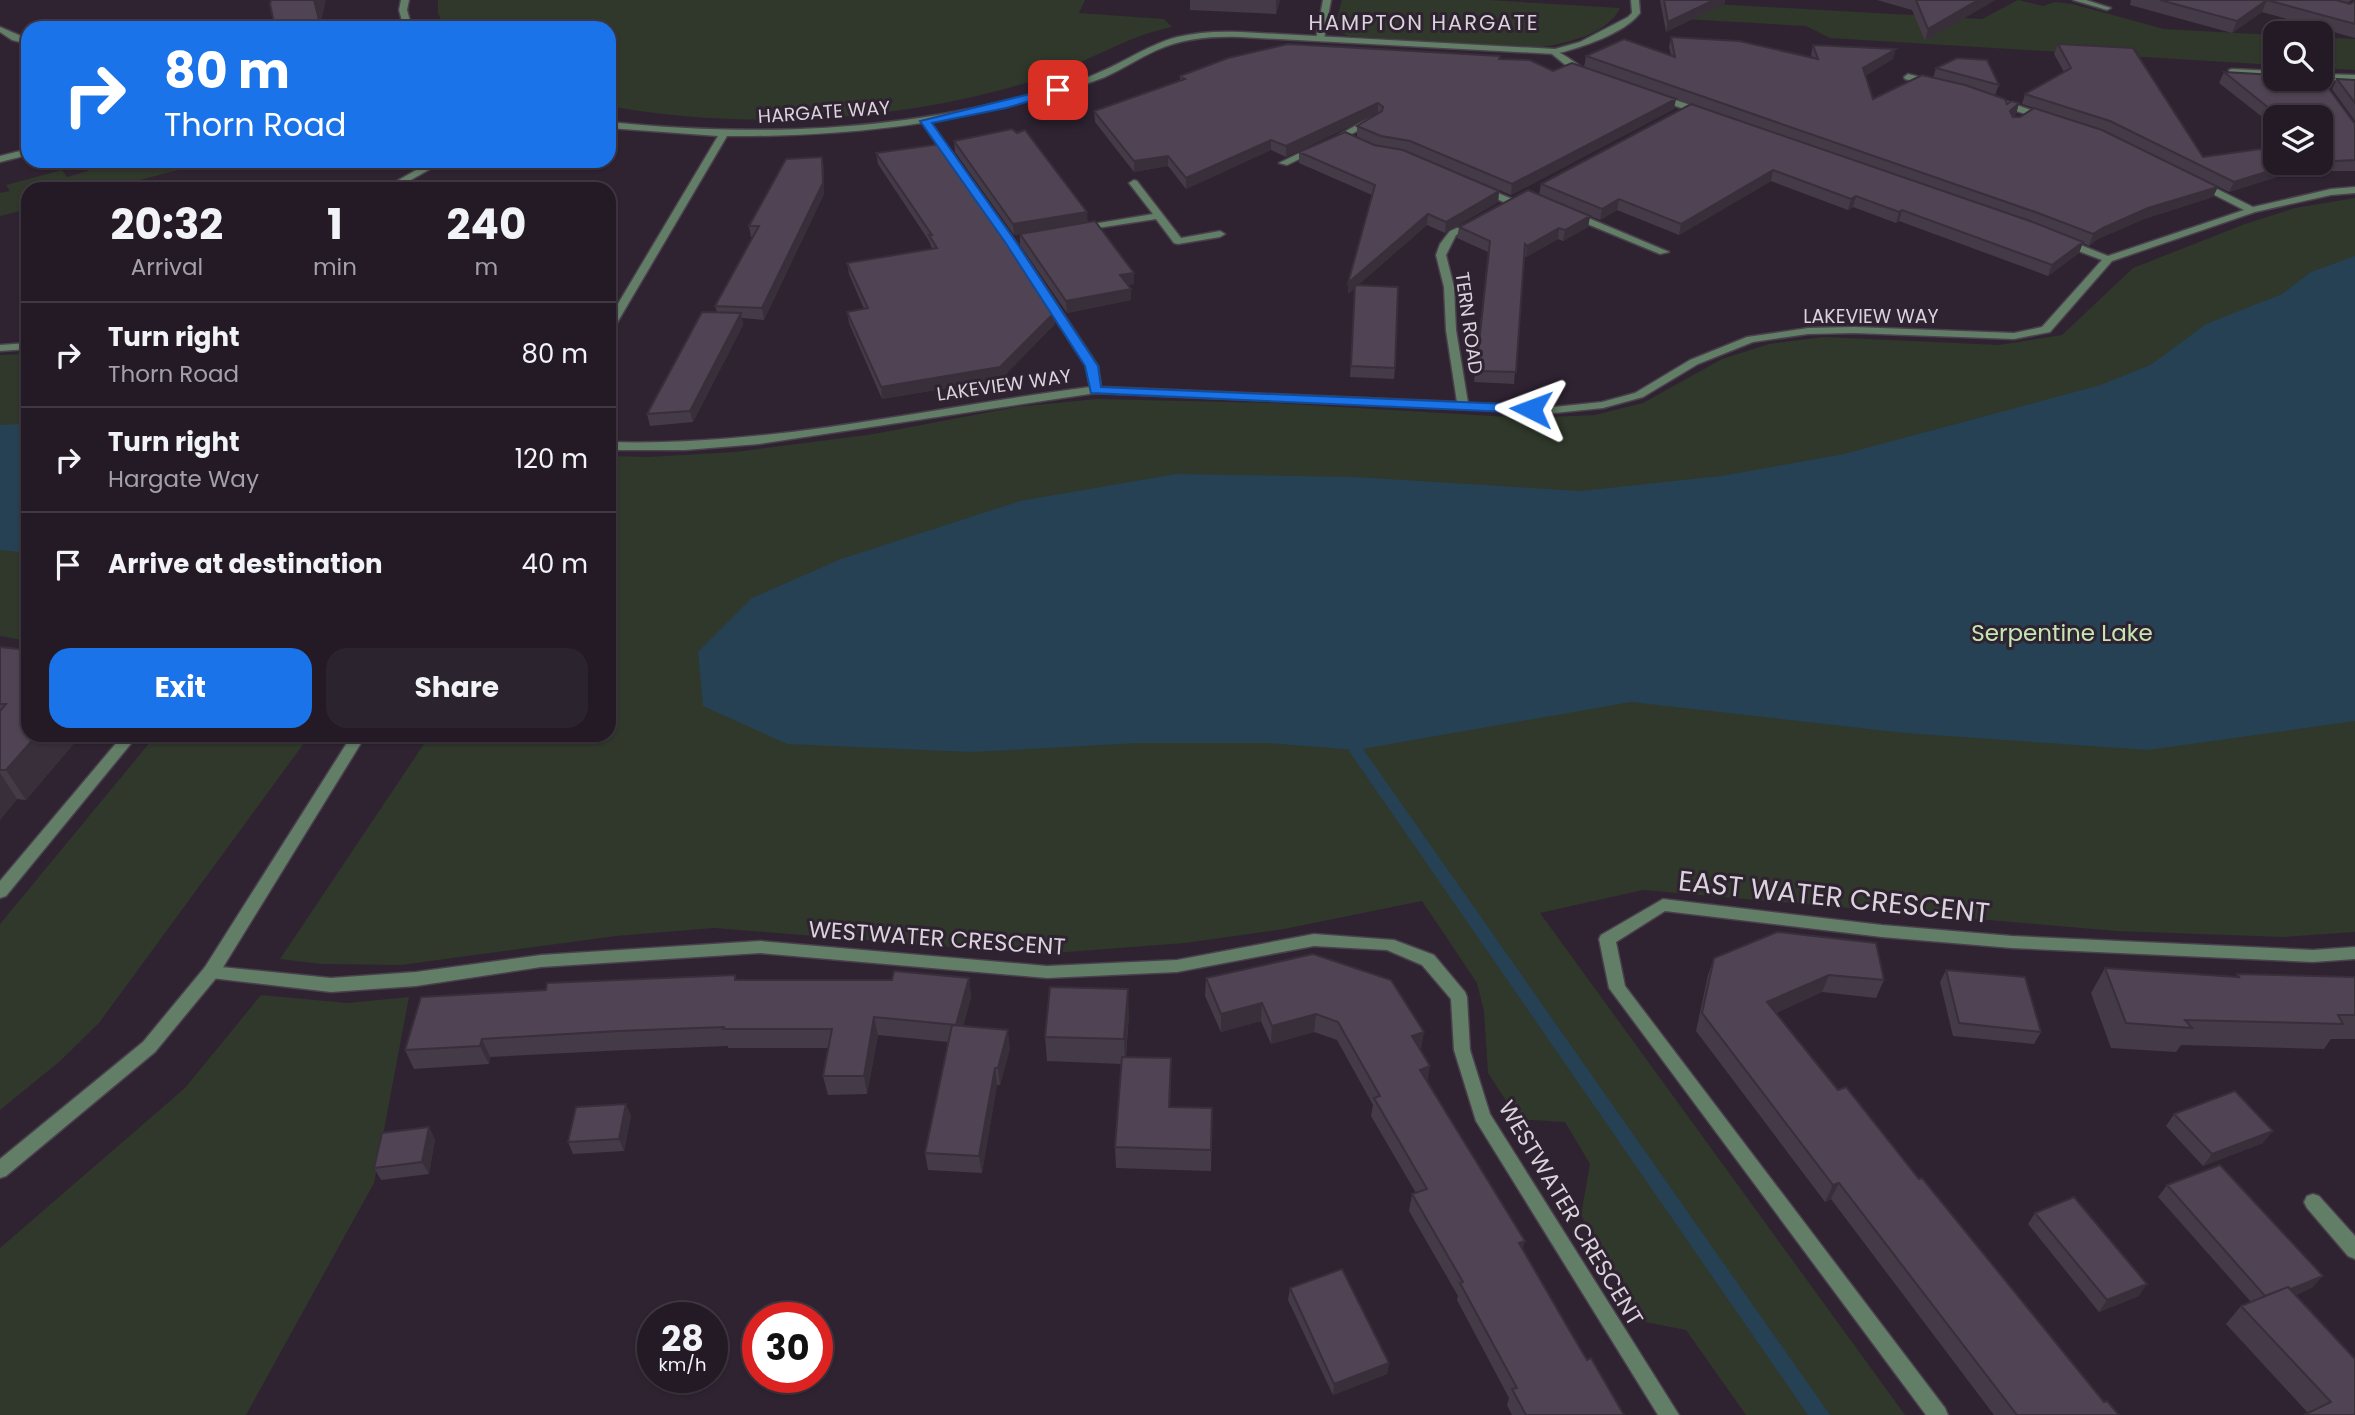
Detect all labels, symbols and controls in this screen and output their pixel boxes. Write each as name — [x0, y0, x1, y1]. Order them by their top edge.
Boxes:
district label: HAMPTON HARGATE — [1308, 8, 1540, 37]
map controls — [2263, 21, 2333, 175]
button: search — [2263, 21, 2333, 91]
text: 80 m — [164, 37, 290, 105]
icon: right — [49, 49, 140, 140]
pin — [1028, 60, 1088, 120]
icon: arrive — [1039, 71, 1077, 109]
street label: HARGATE WAY — [757, 94, 891, 130]
text: Thorn Road — [164, 102, 346, 147]
button: layers — [2263, 105, 2333, 175]
text: 20:32 — [111, 195, 223, 254]
text: 1 — [327, 195, 343, 254]
text: 240 — [447, 195, 526, 254]
text: Arrival — [131, 251, 203, 283]
text: min — [313, 251, 357, 283]
text: m — [475, 251, 498, 283]
street label: TERN ROAD — [1448, 270, 1490, 376]
street label: LAKEVIEW WAY — [1803, 303, 1939, 330]
text: Turn right — [108, 319, 240, 355]
icon: right — [49, 336, 87, 374]
text: 80 m — [522, 336, 588, 372]
text: Thorn Road — [108, 358, 239, 390]
street label: LAKEVIEW WAY — [935, 362, 1073, 408]
position arrow — [1494, 372, 1568, 446]
text: Turn right — [108, 424, 240, 460]
icon: right — [49, 441, 87, 479]
text: 120 m — [515, 441, 588, 477]
text: Hargate Way — [108, 463, 259, 495]
icon: arrive — [49, 546, 87, 584]
text: Arrive at destination — [108, 546, 383, 582]
text: 40 m — [522, 546, 588, 582]
park label: Serpentine Lake — [1971, 617, 2153, 649]
button: Exit — [49, 648, 312, 728]
button: Share — [326, 648, 588, 728]
street label: EAST WATER CRESCENT — [1676, 861, 1992, 933]
street label: WESTWATER CRESCENT — [807, 913, 1067, 963]
street label: WESTWATER CRESCENT — [1491, 1094, 1651, 1332]
speed limit sign: 30 — [742, 1302, 833, 1393]
text: 28 — [661, 1314, 704, 1363]
text: km/h — [659, 1352, 706, 1377]

